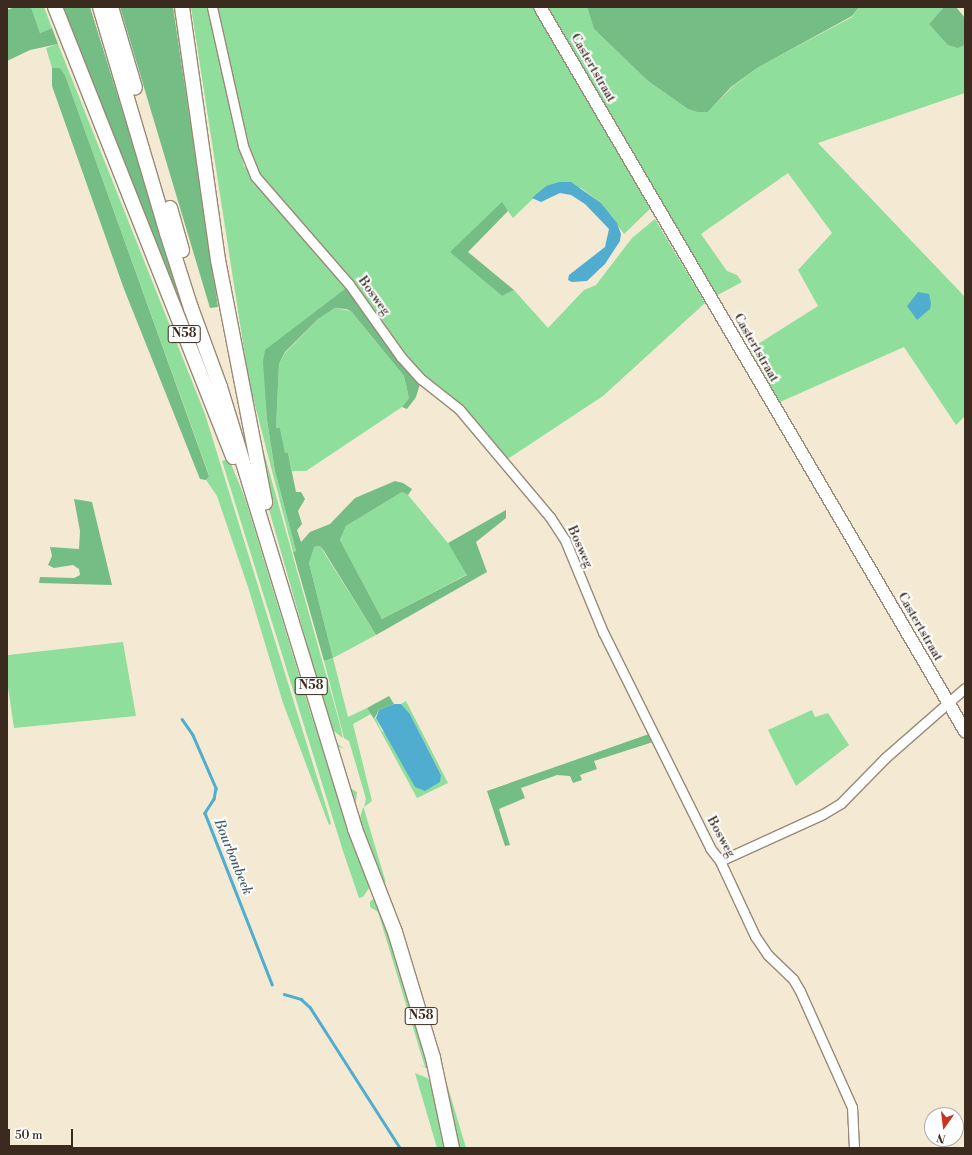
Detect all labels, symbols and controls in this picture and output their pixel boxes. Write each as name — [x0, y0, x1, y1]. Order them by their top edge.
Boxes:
street label: Castertstraat — [567, 31, 619, 105]
street label: Bosweg — [355, 273, 393, 319]
street label: Castertstraat — [730, 311, 782, 385]
road number: N58 — [167, 324, 201, 344]
street label: Bosweg — [564, 523, 596, 571]
street label: Castertstraat — [894, 590, 946, 664]
road number: N58 — [294, 676, 328, 696]
street label: Bosweg — [703, 814, 739, 860]
water label: Bourbonbeek — [210, 817, 256, 897]
road number: N58 — [404, 1006, 438, 1026]
north arrow — [924, 1107, 964, 1147]
scale bar — [10, 1121, 75, 1147]
text: 50 m — [15, 1128, 43, 1143]
text: N — [935, 1130, 947, 1146]

